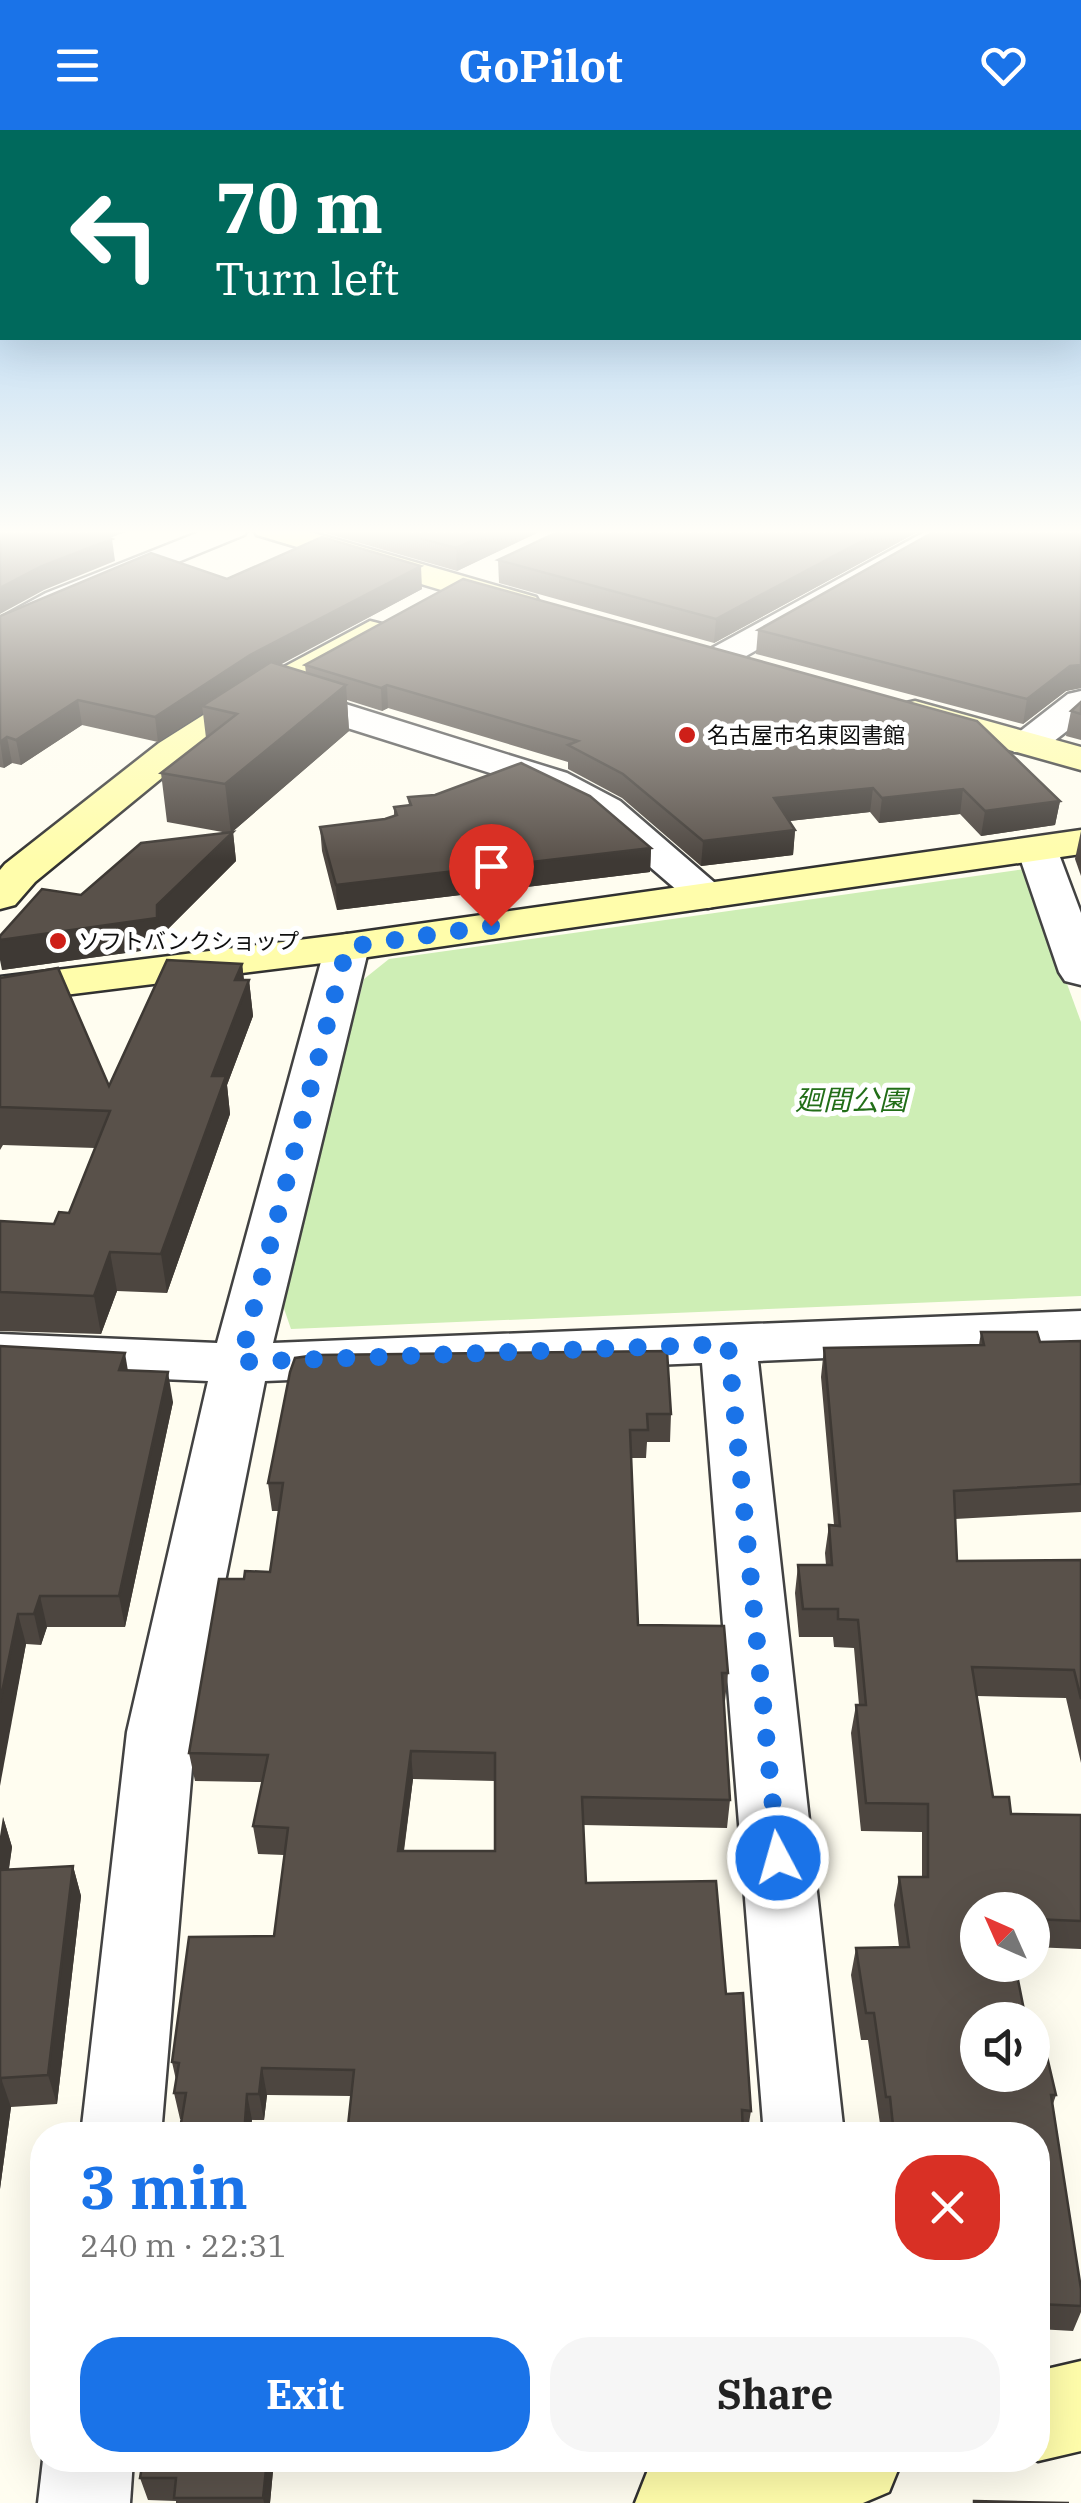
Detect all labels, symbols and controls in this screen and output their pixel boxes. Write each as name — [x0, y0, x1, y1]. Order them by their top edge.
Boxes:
text: GoPilot — [458, 36, 623, 94]
icon: menu — [50, 38, 105, 93]
icon: heart — [976, 38, 1031, 93]
text: 70 m — [215, 161, 383, 252]
icon: left — [50, 170, 180, 300]
text: Turn left — [215, 249, 399, 307]
place label: 名古屋市名東図書館 — [707, 720, 905, 749]
marker: 名古屋市名東図書館 — [676, 724, 698, 746]
pin — [449, 824, 534, 927]
icon: arrive — [464, 839, 519, 894]
place label: ソフトバンクショップ — [78, 926, 299, 955]
marker: ソフトバンクショップ — [47, 930, 69, 952]
park label: 廻間公園 — [795, 1081, 911, 1118]
position arrow — [726, 1806, 830, 1910]
north arrow — [960, 1892, 1050, 1982]
map controls — [960, 1892, 1050, 2092]
button: sound — [960, 2002, 1050, 2092]
text: 3 min — [80, 2147, 248, 2226]
button: close — [895, 2155, 1000, 2260]
text: 240 m · 22:31 — [80, 2224, 287, 2266]
button: Exit — [80, 2337, 530, 2452]
button: Share — [550, 2337, 1000, 2452]

